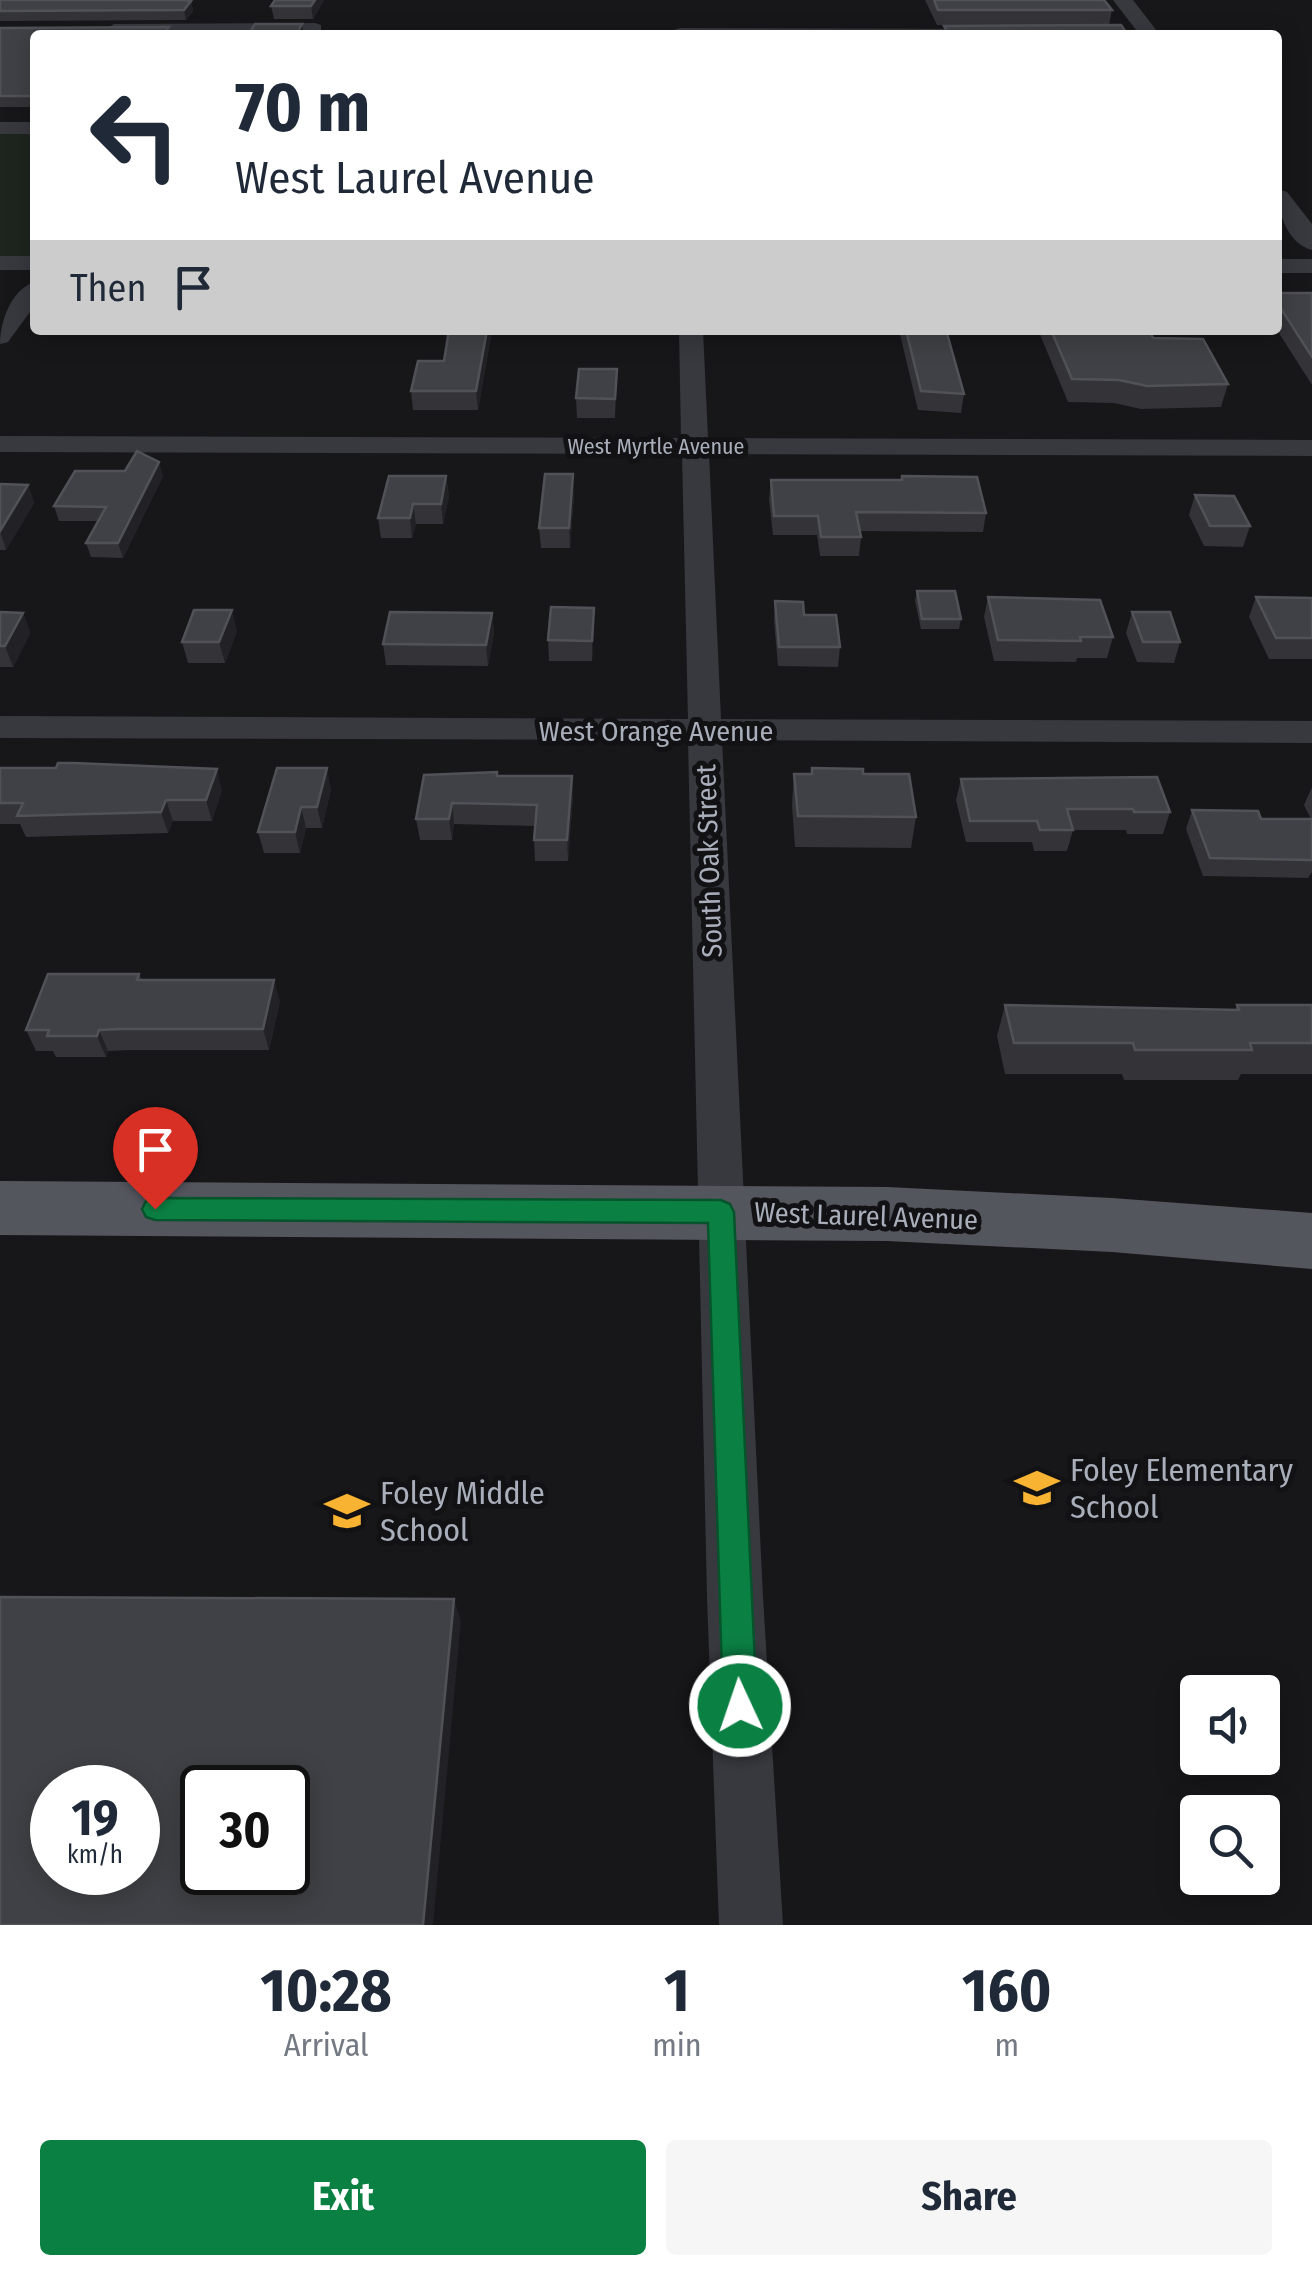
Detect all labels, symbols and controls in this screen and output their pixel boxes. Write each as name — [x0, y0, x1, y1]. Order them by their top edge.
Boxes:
text: 70 m — [235, 66, 370, 150]
icon: left — [70, 70, 200, 200]
text: West Laurel Avenue — [235, 151, 595, 205]
icon: arrive — [166, 260, 221, 315]
text: Then — [70, 265, 146, 311]
street label: West Myrtle Avenue — [568, 433, 744, 460]
street label: West Orange Avenue — [539, 715, 773, 748]
street label: South Oak Street — [689, 763, 729, 958]
pin — [113, 1107, 198, 1210]
icon: arrive — [128, 1122, 183, 1177]
street label: West Laurel Avenue — [754, 1196, 978, 1236]
place label: Foley Elementary School — [1070, 1451, 1294, 1526]
school or university icon: Foley Elementary School — [1013, 1464, 1061, 1512]
place label: Foley Middle School — [380, 1474, 545, 1549]
school or university icon: Foley Middle School — [323, 1487, 371, 1535]
position arrow — [688, 1654, 792, 1758]
map controls — [1180, 1675, 1280, 1895]
button: sound — [1180, 1675, 1280, 1775]
speed limit sign: 30 — [180, 1765, 310, 1895]
text: 19 — [71, 1788, 118, 1848]
button: search — [1180, 1795, 1280, 1895]
text: km/h — [67, 1840, 123, 1870]
text: 10:28 — [260, 1955, 392, 2027]
text: 1 — [664, 1955, 690, 2027]
text: 160 — [962, 1955, 1052, 2027]
text: Arrival — [284, 2026, 368, 2064]
text: min — [652, 2026, 702, 2064]
text: m — [995, 2026, 1019, 2064]
button: Exit — [40, 2140, 646, 2255]
button: Share — [666, 2140, 1272, 2255]

